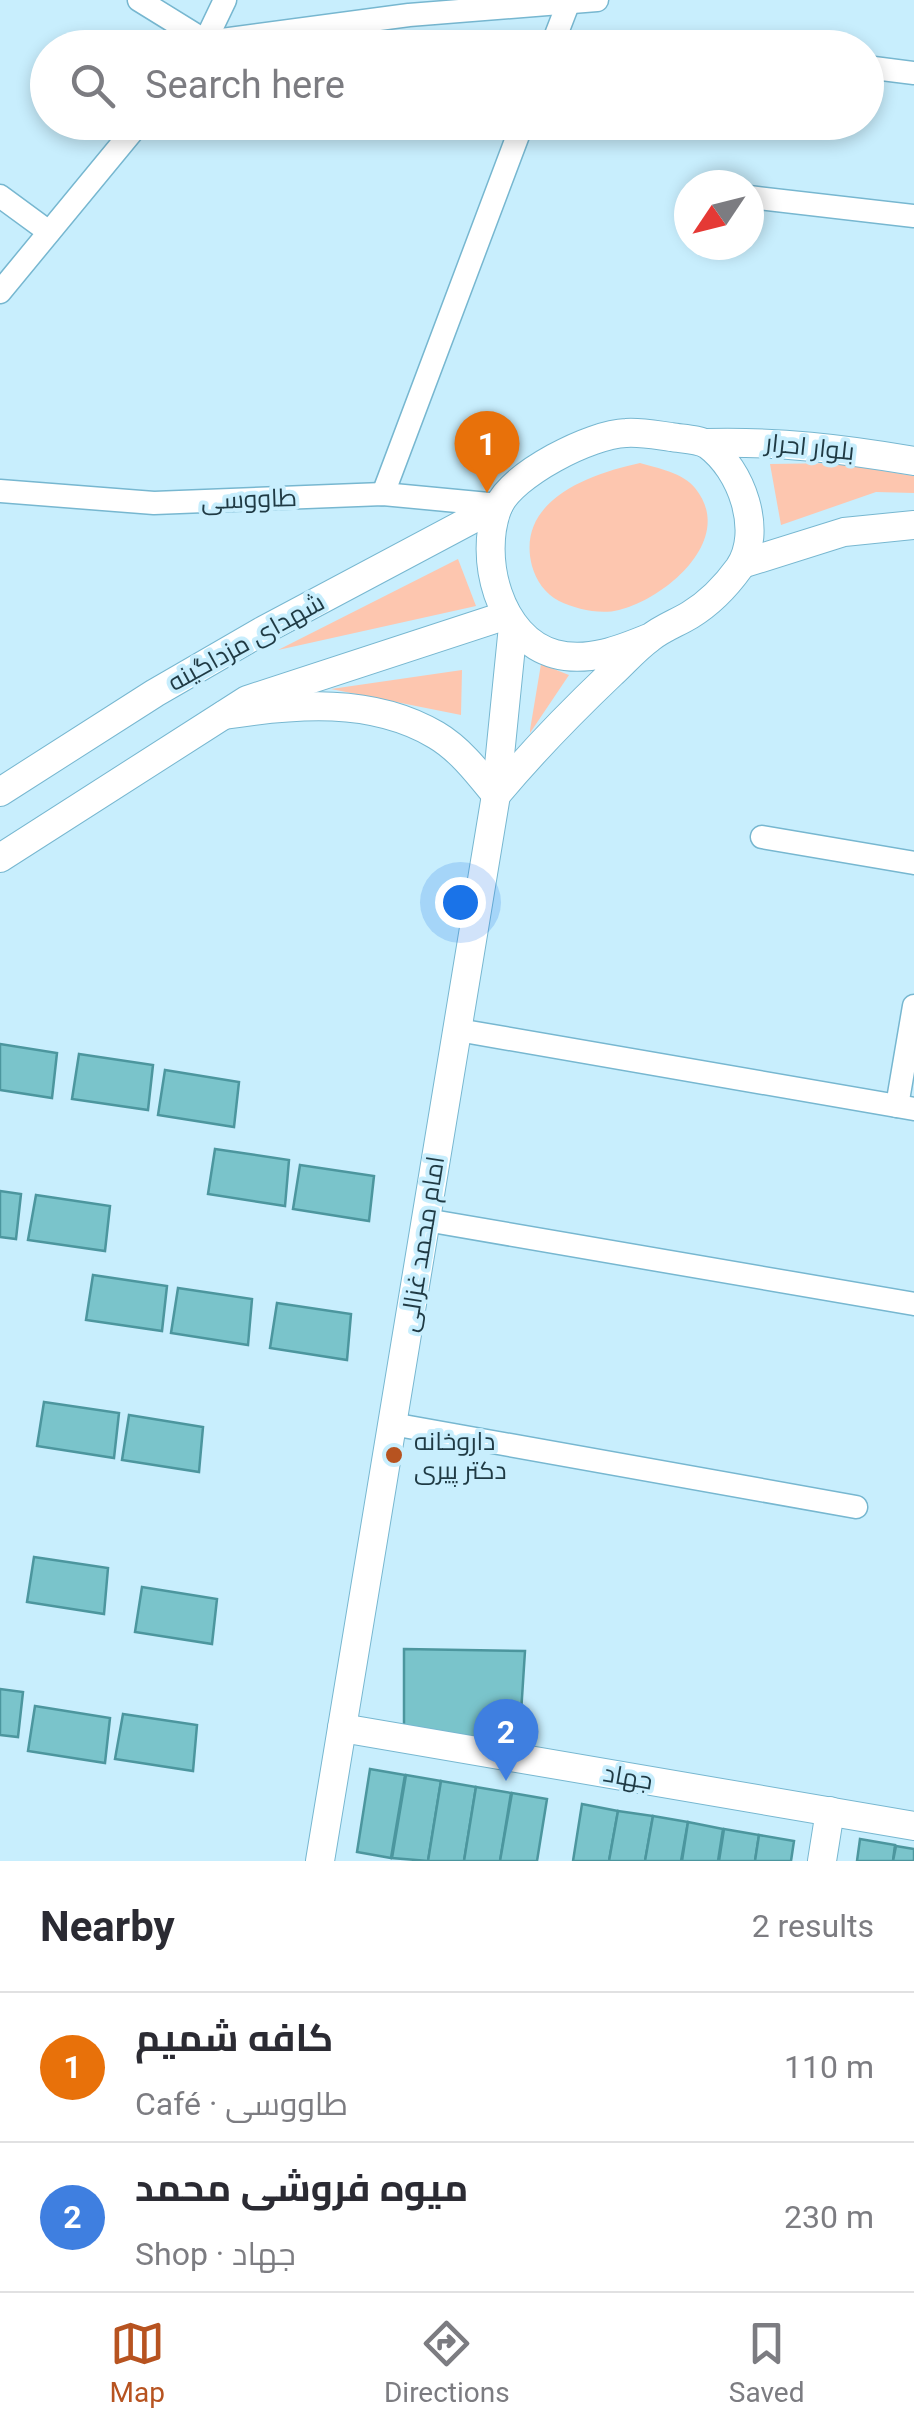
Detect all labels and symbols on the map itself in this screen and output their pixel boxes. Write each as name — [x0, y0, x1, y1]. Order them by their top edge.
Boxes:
north arrow — [674, 170, 764, 260]
pin: 1 — [454, 410, 520, 493]
street label: بلوار احرار — [762, 428, 856, 466]
street label: طاووسی — [201, 483, 297, 515]
street label: شهدای مزداگینه — [163, 587, 329, 697]
your location — [435, 877, 486, 928]
street label: امام محمد غزالی — [394, 1154, 453, 1334]
place label: داروخانه دکتر پیری — [414, 1427, 507, 1487]
marker: داروخانه دکتر پیری — [383, 1444, 405, 1466]
pin: 2 — [474, 1698, 538, 1781]
street label: جهاد — [601, 1758, 655, 1796]

